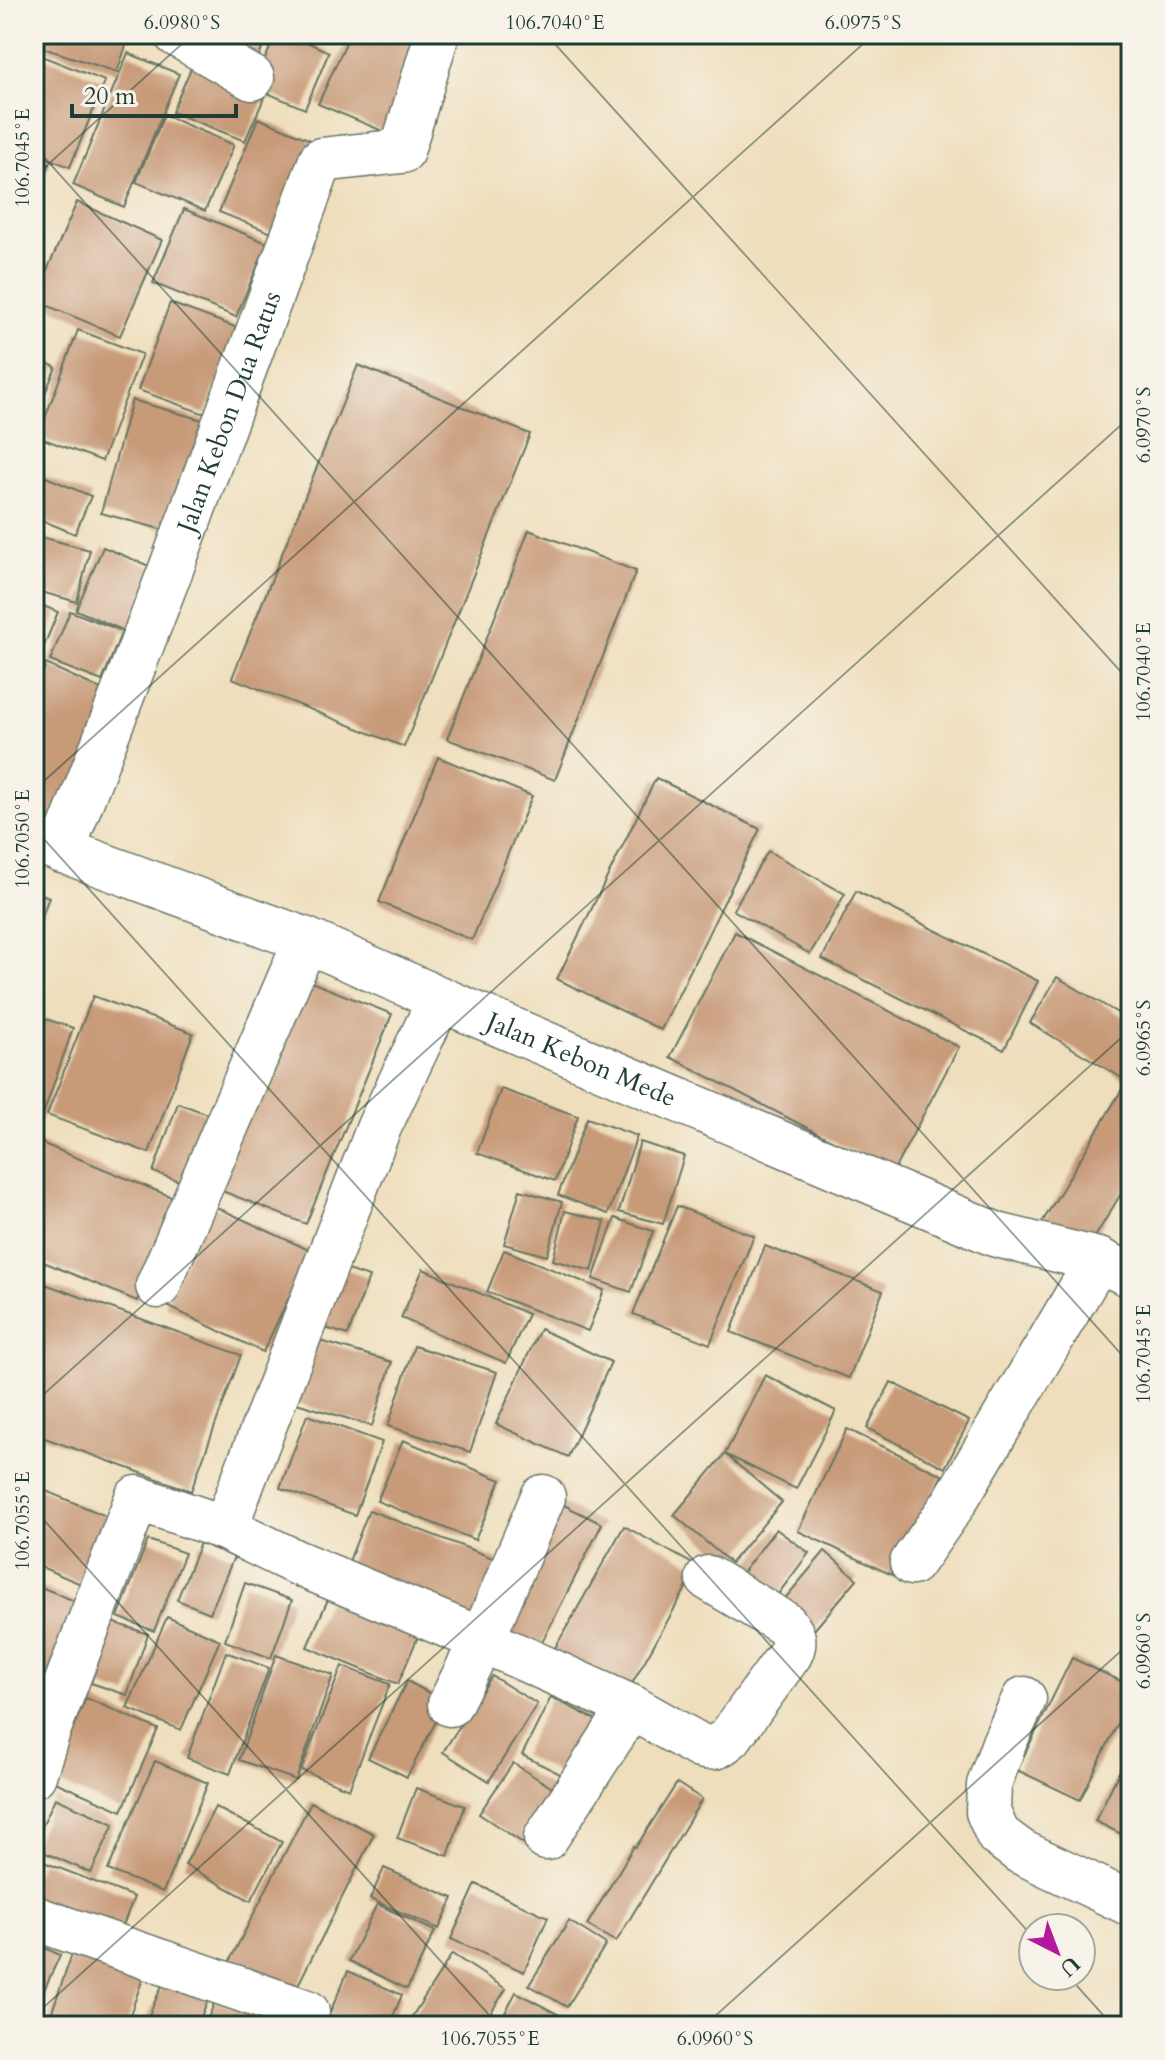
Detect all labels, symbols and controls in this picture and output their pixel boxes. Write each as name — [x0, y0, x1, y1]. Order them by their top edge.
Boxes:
text: 6.0980°S — [144, 9, 220, 36]
text: 106.7040°E — [505, 9, 605, 36]
text: 6.0975°S — [825, 9, 901, 36]
scale bar — [72, 68, 236, 118]
text: 20 m — [84, 80, 136, 113]
text: 106.7045°E — [9, 108, 36, 208]
street label: Jalan Kebon Dua Ratus — [168, 286, 289, 541]
text: 6.0970°S — [1130, 387, 1157, 463]
text: 106.7040°E — [1130, 622, 1157, 722]
text: 106.7050°E — [9, 789, 36, 889]
text: 6.0965°S — [1130, 1000, 1157, 1076]
street label: Jalan Kebon Mede — [478, 1002, 682, 1115]
text: 106.7045°E — [1130, 1304, 1157, 1404]
text: 106.7055°E — [9, 1471, 36, 1571]
text: 6.0960°S — [1130, 1613, 1157, 1689]
north arrow — [1017, 1912, 1097, 1992]
text: U — [1053, 1949, 1086, 1983]
text: 106.7055°E — [440, 2025, 540, 2052]
text: 6.0960°S — [677, 2025, 753, 2052]

